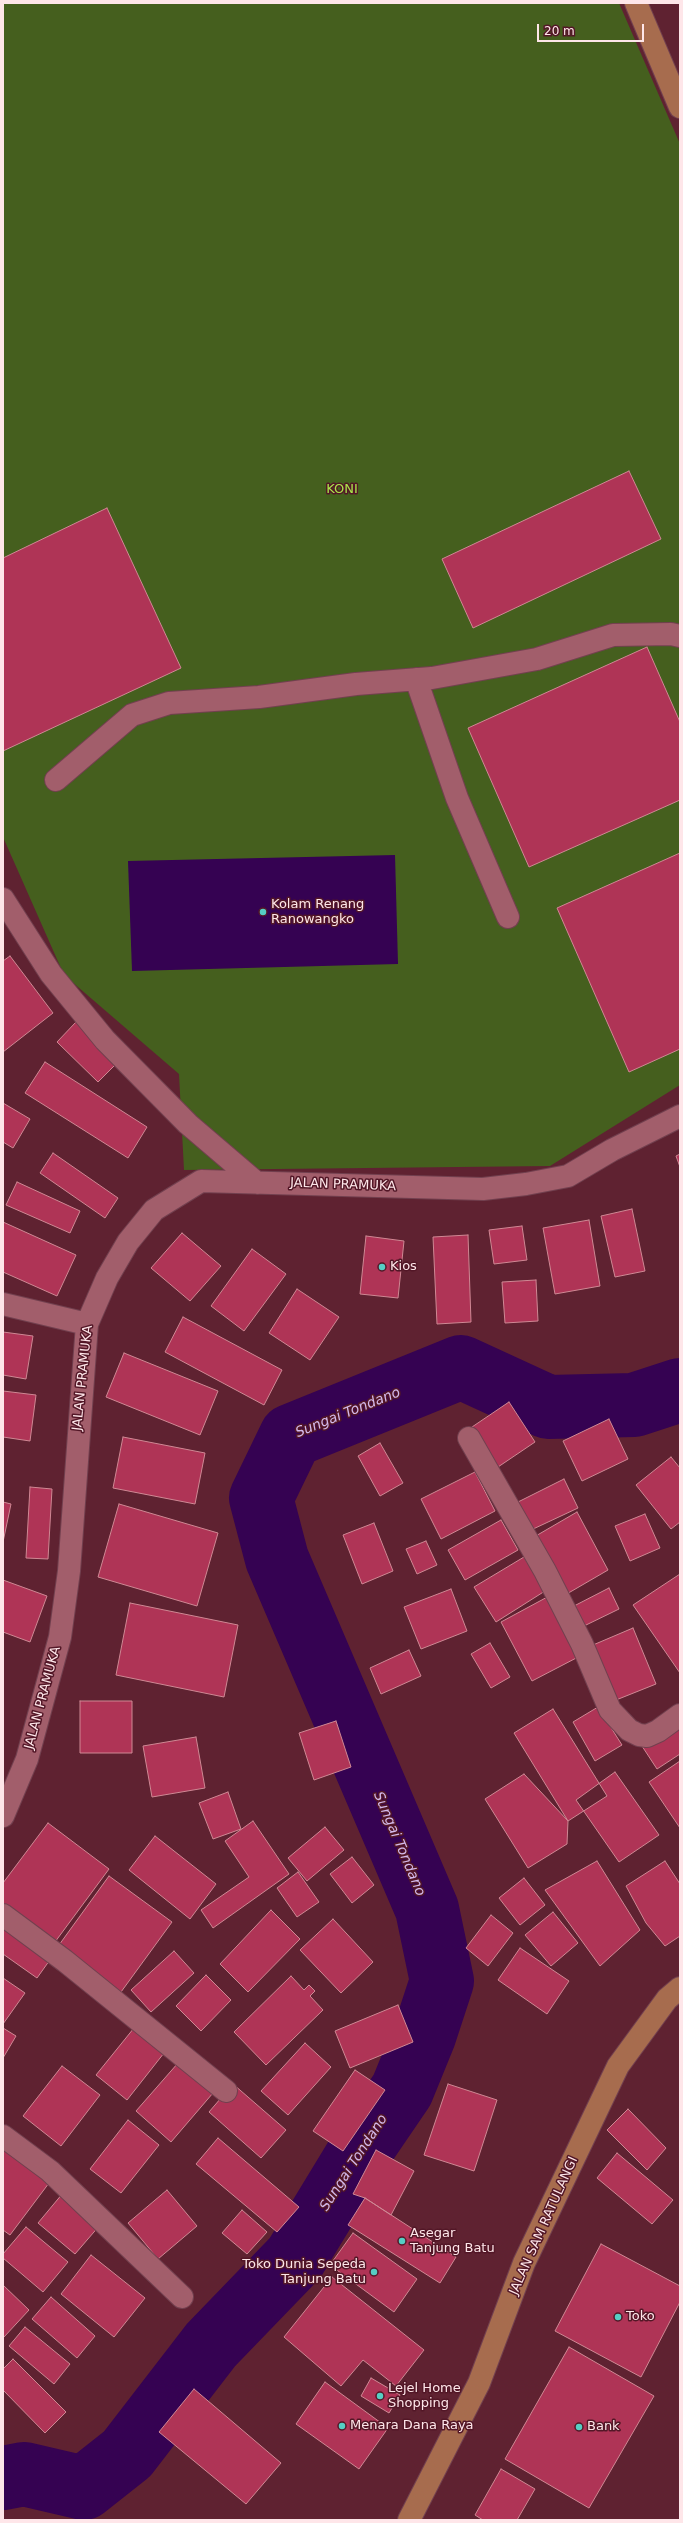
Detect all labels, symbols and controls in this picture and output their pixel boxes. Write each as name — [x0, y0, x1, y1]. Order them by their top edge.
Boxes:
scale bar — [539, 16, 646, 42]
text: 20 m — [544, 24, 575, 38]
park label: KONI — [326, 482, 358, 498]
place label: Kolam Renang Ranowangko — [271, 897, 364, 928]
marker: Kolam Renang Ranowangko — [258, 907, 268, 917]
street label: JALAN PRAMUKA — [290, 1175, 396, 1195]
place label: Kios — [390, 1259, 417, 1275]
marker: Kios — [377, 1262, 387, 1272]
street label: JALAN PRAMUKA — [70, 1325, 96, 1431]
water label: Sungai Tondano — [293, 1384, 403, 1442]
street label: JALAN PRAMUKA — [22, 1645, 64, 1751]
water label: Sungai Tondano — [369, 1789, 429, 1899]
water label: Sungai Tondano — [317, 2112, 391, 2214]
street label: JALAN SAM RATULANGI — [506, 2155, 582, 2297]
place label: Asegar Tanjung Batu — [410, 2226, 495, 2257]
marker: Asegar Tanjung Batu — [397, 2236, 407, 2246]
place label: Toko Dunia Sepeda Tanjung Batu — [242, 2257, 366, 2288]
marker: Toko Dunia Sepeda Tanjung Batu — [369, 2267, 379, 2277]
place label: Toko — [626, 2309, 655, 2325]
marker: Toko — [613, 2312, 623, 2322]
place label: Lejel Home Shopping — [388, 2381, 461, 2412]
marker: Lejel Home Shopping — [375, 2391, 385, 2401]
place label: Menara Dana Raya — [350, 2418, 474, 2434]
place label: Bank — [587, 2419, 620, 2435]
marker: Menara Dana Raya — [337, 2421, 347, 2431]
marker: Bank — [574, 2422, 584, 2432]

